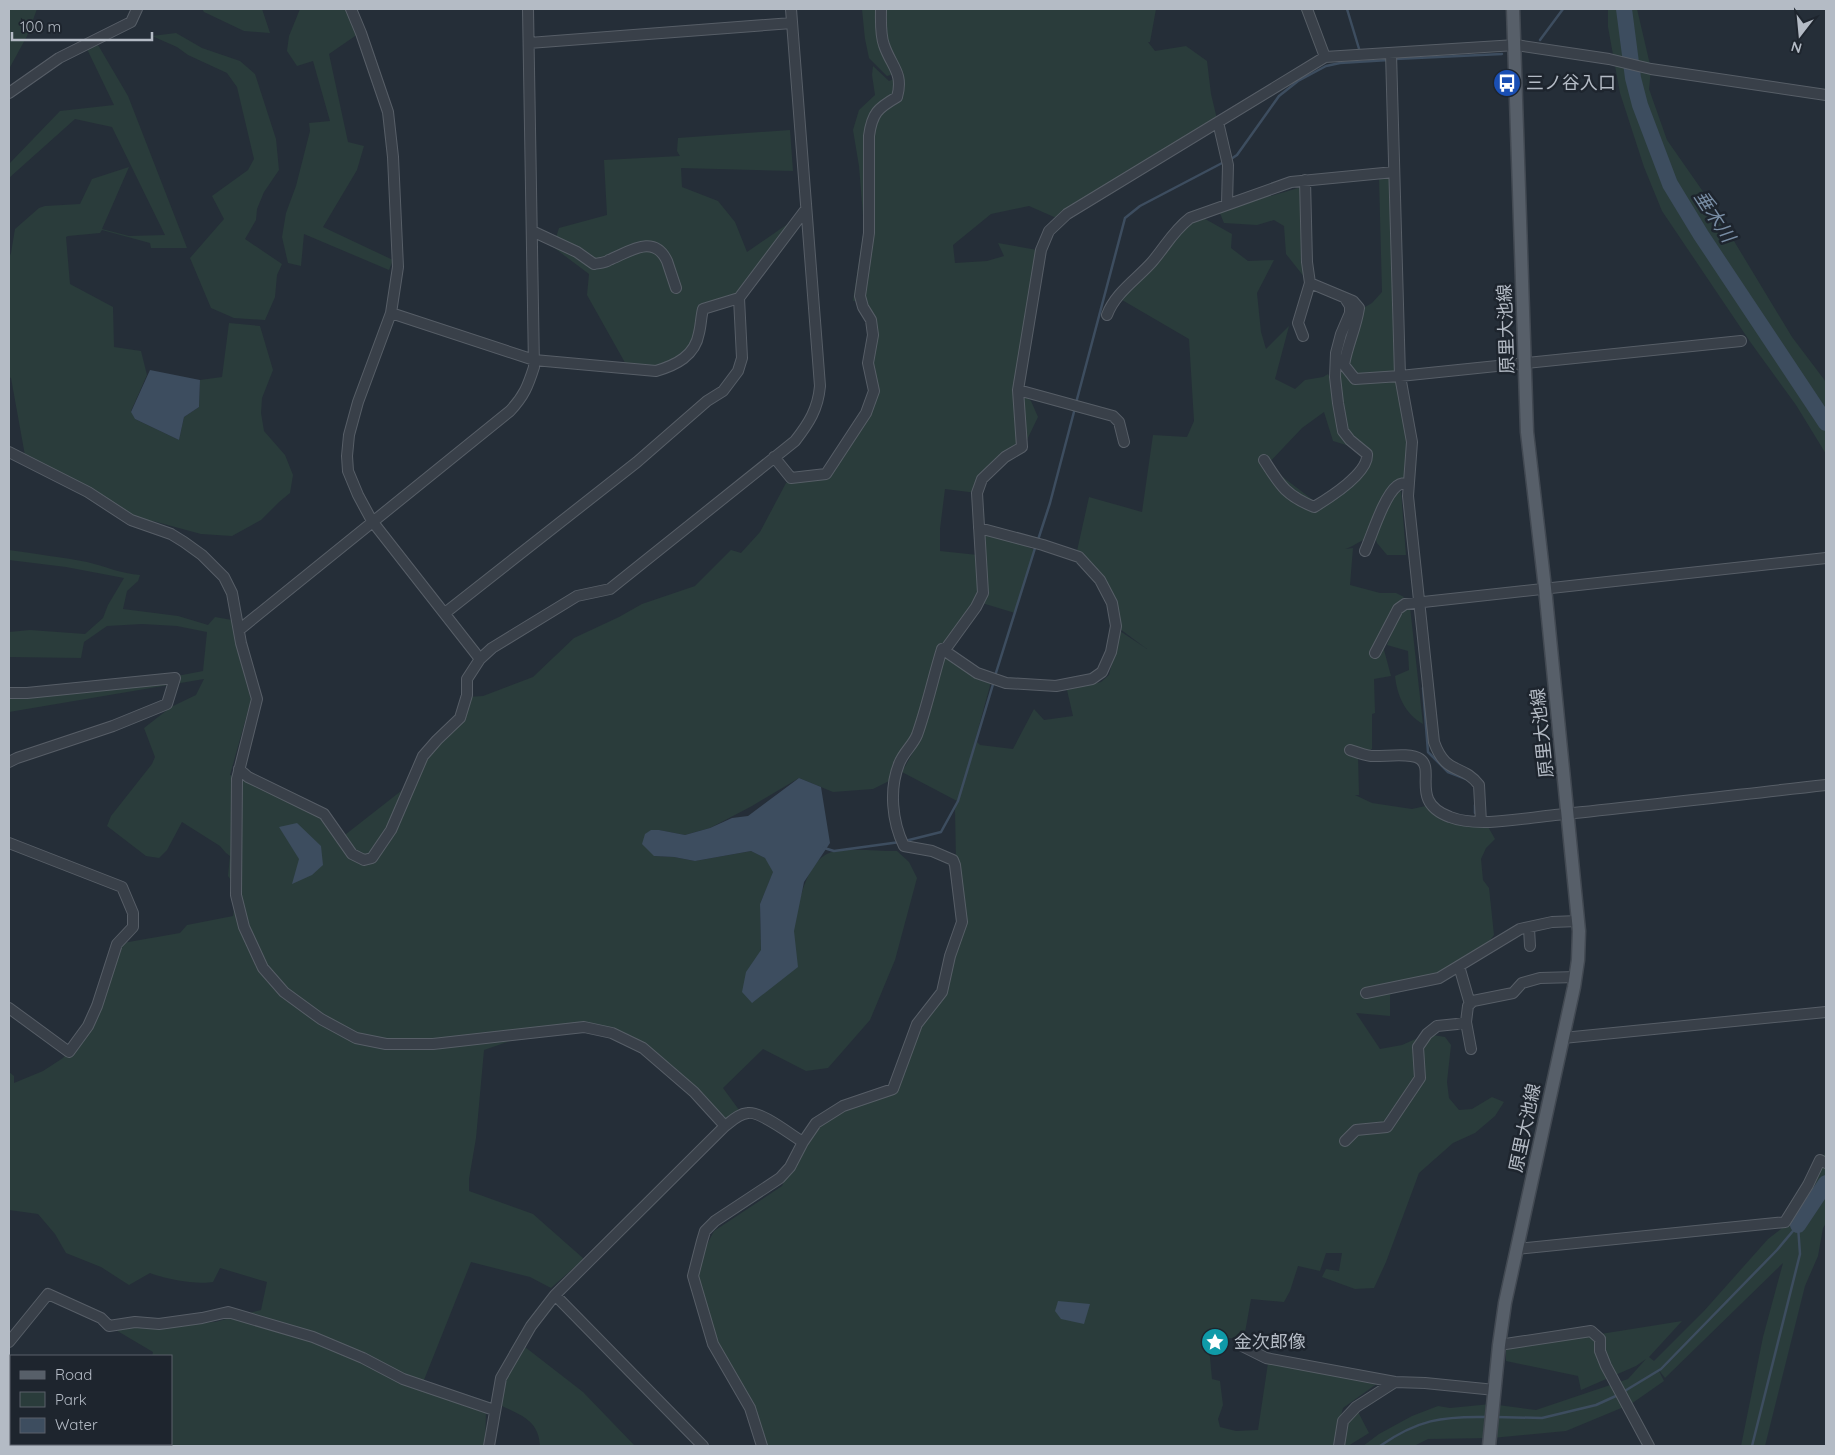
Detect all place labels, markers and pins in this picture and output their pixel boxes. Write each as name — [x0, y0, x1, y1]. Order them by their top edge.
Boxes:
bus stop icon: 三ノ谷入口 — [1492, 68, 1522, 98]
place label: 三ノ谷入口 — [1526, 71, 1616, 94]
place icon: 金次郎像 — [1200, 1327, 1230, 1357]
place label: 金次郎像 — [1234, 1330, 1306, 1353]

